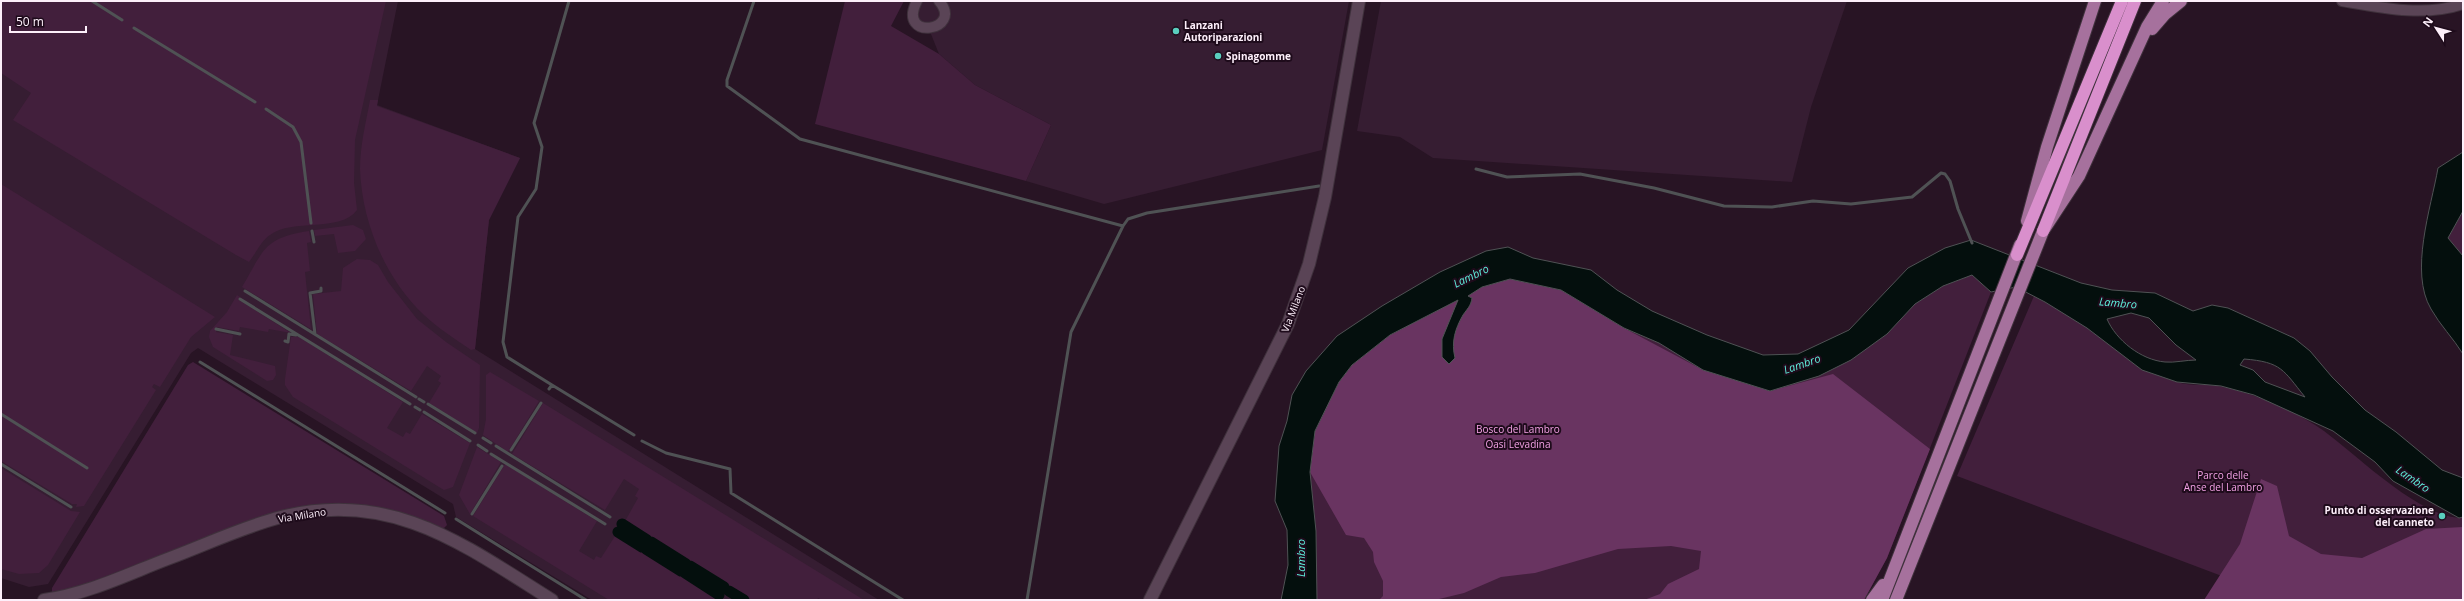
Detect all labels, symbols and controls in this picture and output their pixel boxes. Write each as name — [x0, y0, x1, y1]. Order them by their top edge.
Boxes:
scale bar — [10, 8, 86, 34]
north arrow — [2416, 8, 2456, 48]
text: 50 m — [16, 13, 44, 30]
text: N — [2419, 14, 2436, 30]
place label: Lanzani Autoriparazioni — [1184, 18, 1262, 44]
marker: Lanzani Autoriparazioni — [1171, 26, 1181, 36]
place label: Spinagomme — [1226, 49, 1291, 63]
marker: Spinagomme — [1213, 51, 1223, 61]
water label: Lambro — [1450, 260, 1491, 291]
street label: Via Milano — [1278, 284, 1308, 334]
water label: Lambro — [2098, 293, 2138, 312]
water label: Lambro — [1781, 350, 1822, 377]
park label: Bosco del Lambro — [1476, 422, 1560, 436]
park label: Oasi Levadina — [1486, 437, 1550, 451]
water label: Lambro — [2393, 462, 2433, 495]
park label: Parco delle Anse del Lambro — [2184, 468, 2262, 494]
place label: Punto di osservazione del canneto — [2325, 503, 2434, 529]
street label: Via Milano — [277, 504, 327, 526]
marker: Punto di osservazione del canneto — [2437, 511, 2447, 521]
water label: Lambro — [1293, 539, 1308, 577]

